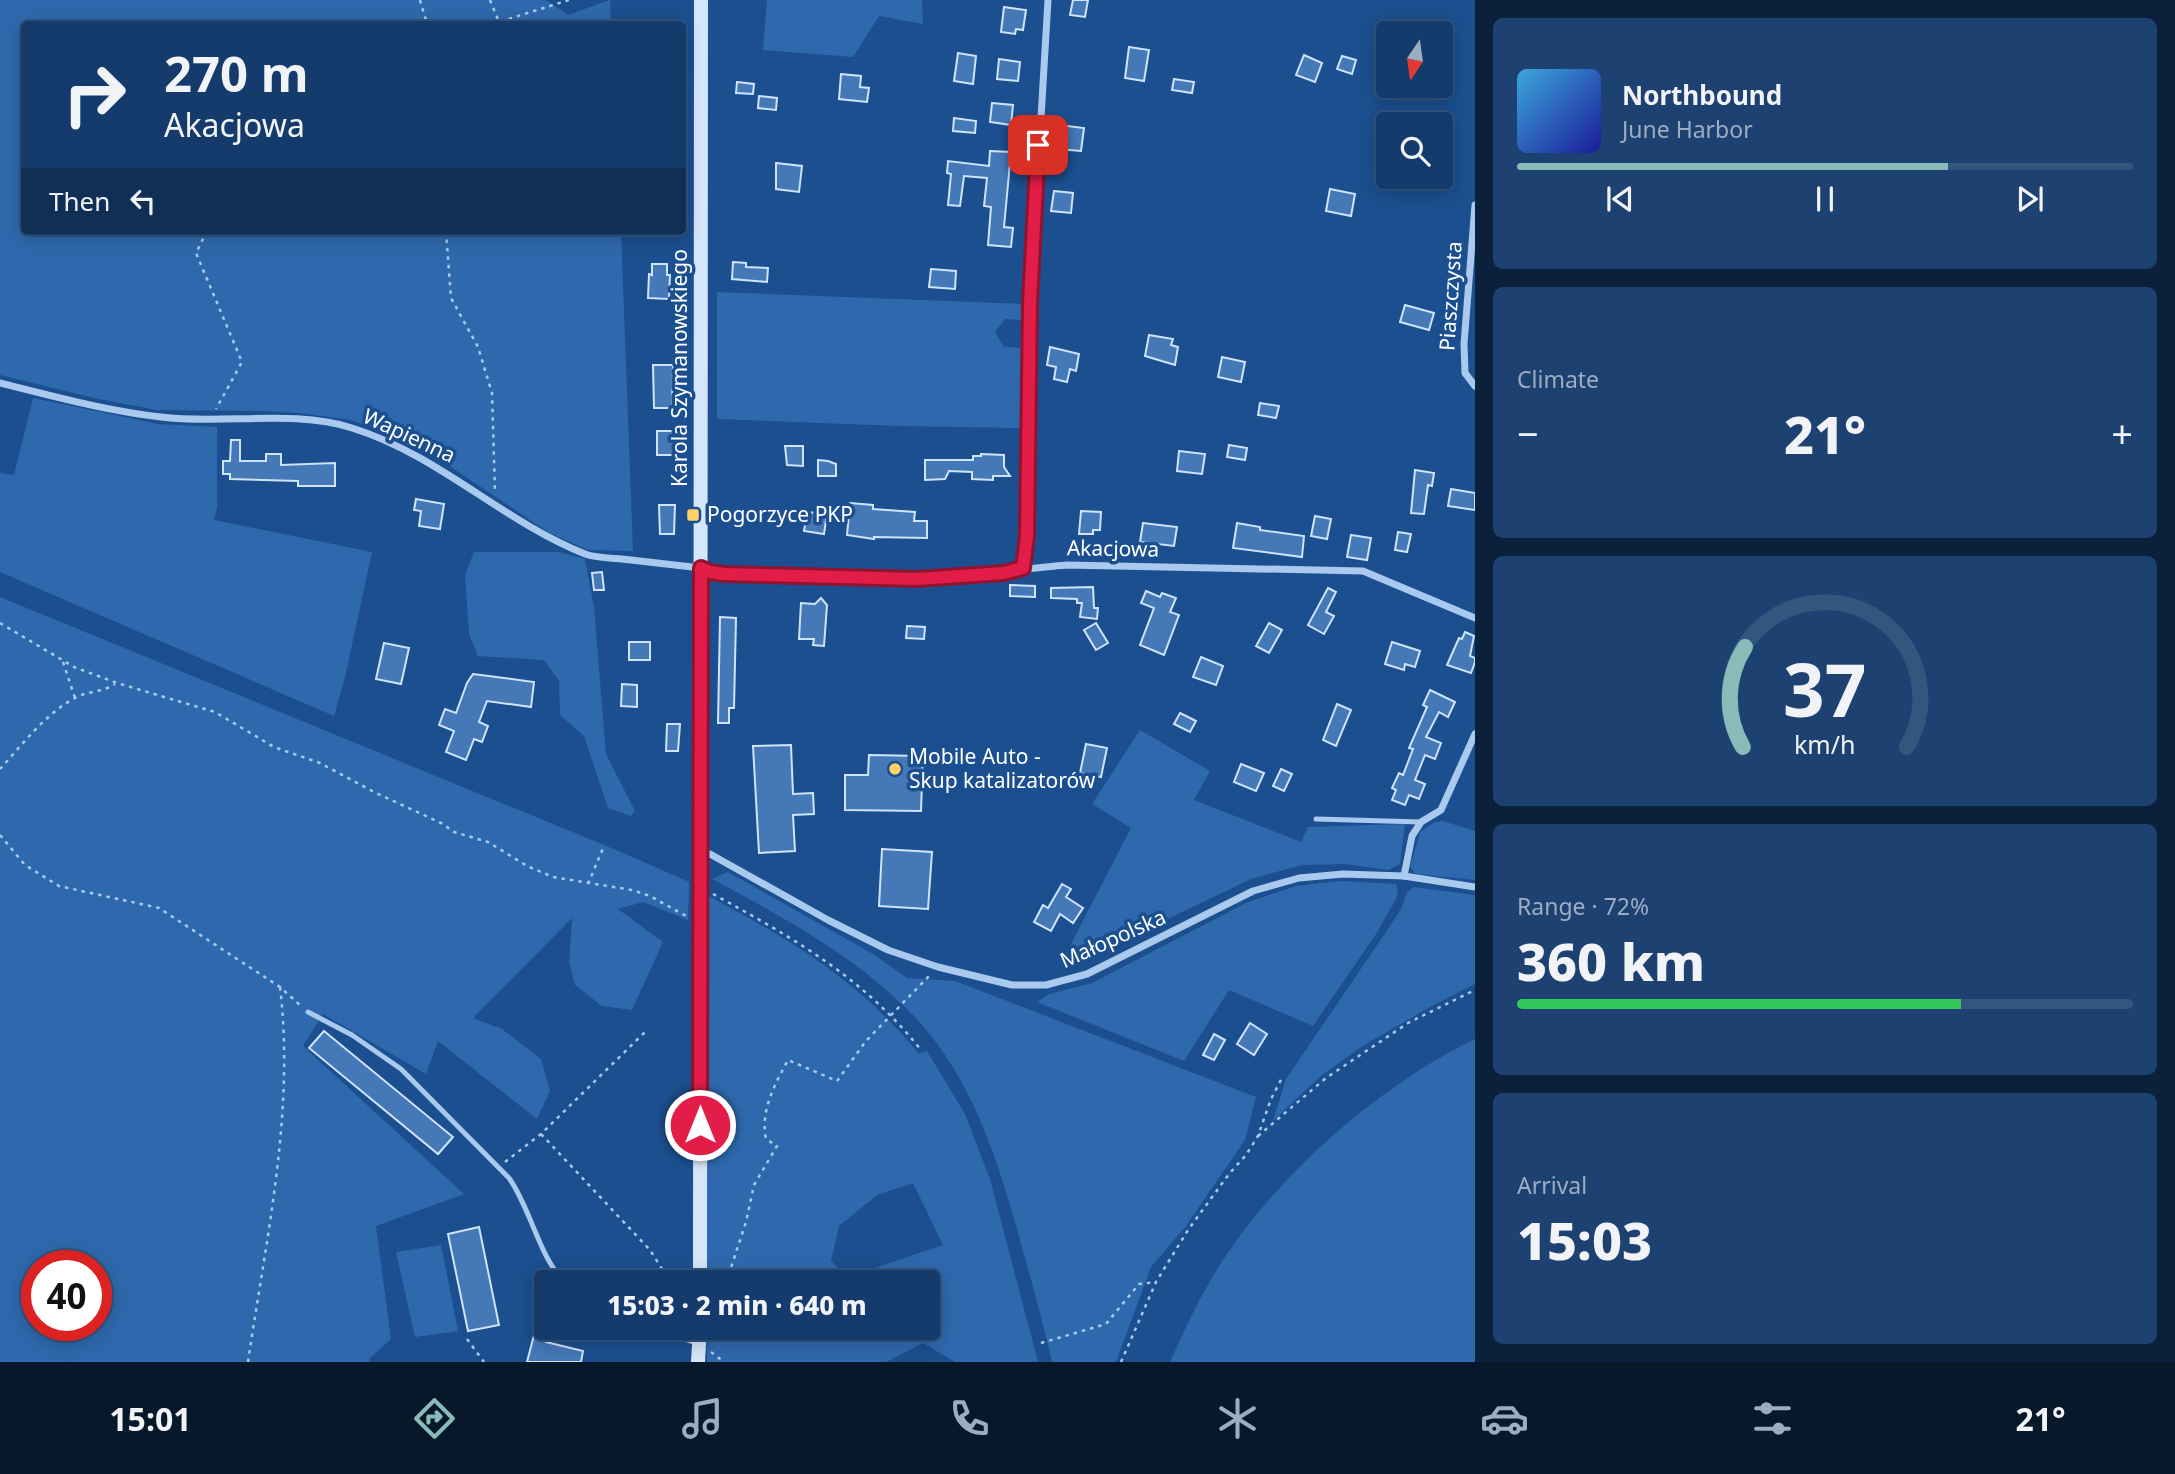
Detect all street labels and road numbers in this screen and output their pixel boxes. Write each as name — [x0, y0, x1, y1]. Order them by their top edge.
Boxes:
street label: Piaszczysta — [1432, 240, 1468, 352]
street label: Karola Szymanowskiego — [665, 249, 693, 487]
street label: Wapienna — [359, 402, 460, 469]
street label: Akacjowa — [1067, 533, 1159, 563]
street label: Małopolska — [1055, 902, 1170, 974]

